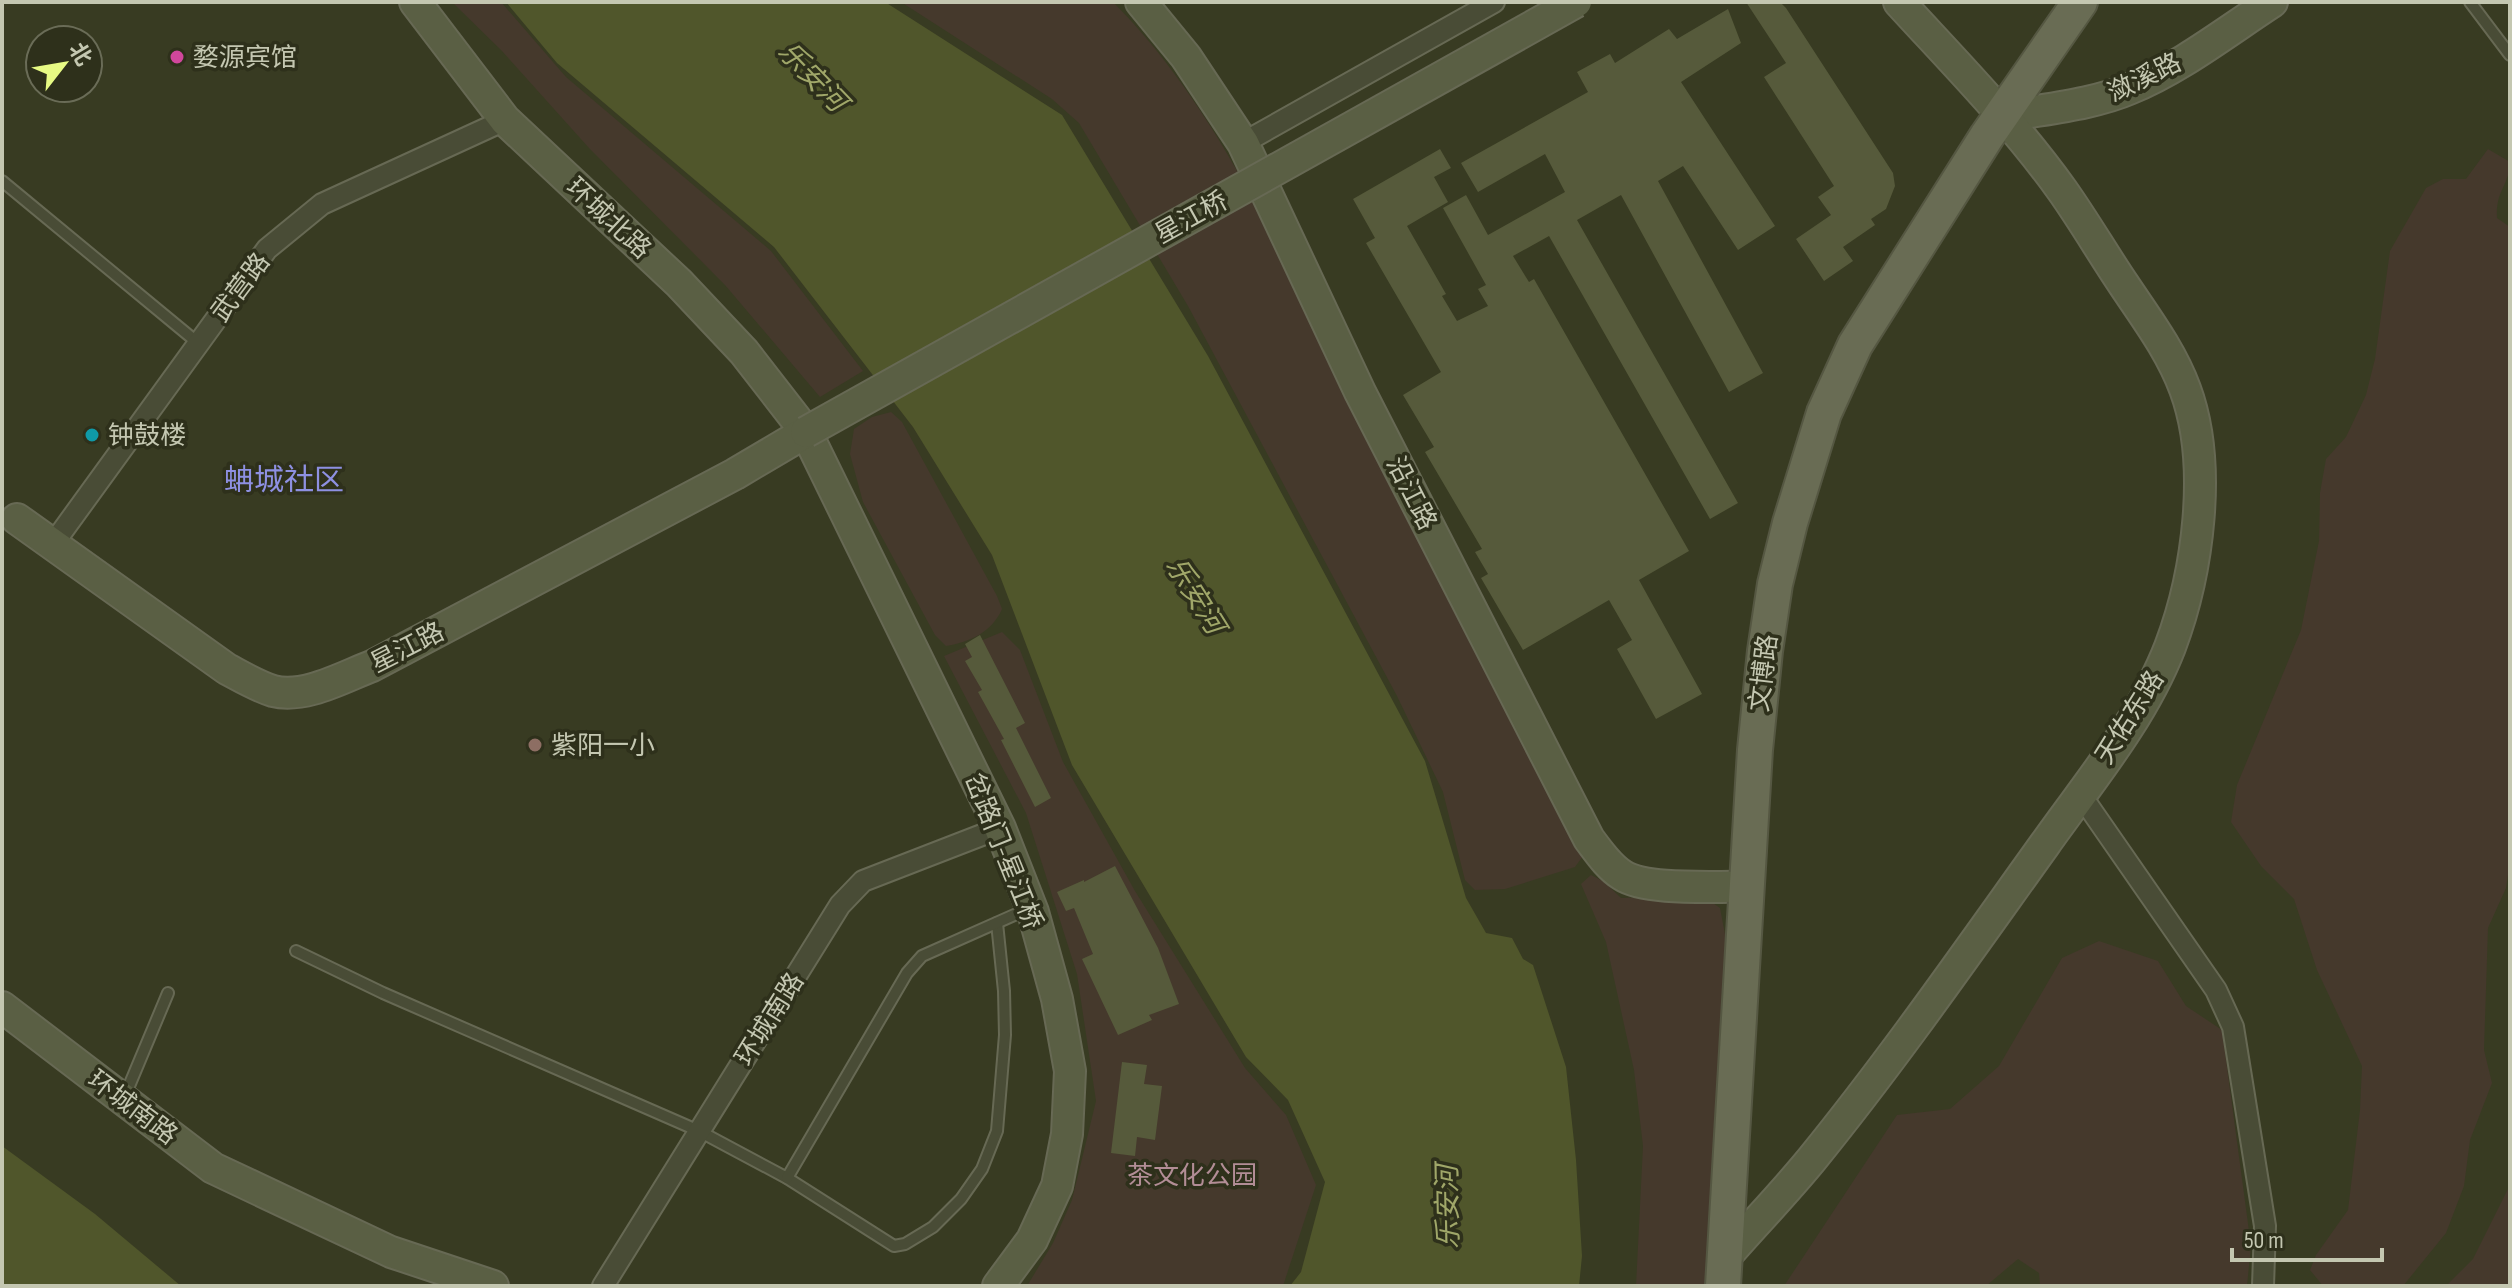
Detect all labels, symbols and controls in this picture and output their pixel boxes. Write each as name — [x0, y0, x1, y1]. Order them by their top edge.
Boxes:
north arrow — [24, 24, 104, 104]
water label: 乐安河 — [771, 35, 856, 122]
text: 北 — [63, 38, 97, 71]
place label: 婺源宾馆 — [193, 43, 297, 74]
street label: 潋溪路 — [2103, 47, 2187, 109]
marker: 婺源宾馆 — [168, 48, 186, 66]
street label: 环城北路 — [559, 172, 657, 266]
street label: 星江桥 — [1150, 186, 1233, 251]
street label: 武营路 — [205, 247, 277, 328]
place label: 钟鼓楼 — [108, 421, 186, 452]
marker: 钟鼓楼 — [83, 426, 101, 444]
street label: 沿江路 — [1379, 452, 1442, 535]
district label: 蚺城社区 — [224, 463, 344, 499]
water label: 乐安河 — [1158, 551, 1234, 644]
street label: 星江路 — [366, 617, 449, 680]
street label: 文博路 — [1744, 633, 1785, 714]
street label: 天佑东路 — [2090, 665, 2171, 770]
place label: 紫阳一小 — [551, 731, 655, 762]
marker: 紫阳一小 — [526, 736, 544, 754]
street label: 岔路门-星江桥 — [957, 769, 1048, 934]
street label: 环城南路 — [730, 967, 811, 1072]
street label: 环城南路 — [81, 1065, 183, 1152]
water label: 乐安河 — [1431, 1160, 1466, 1249]
park label: 茶文化公园 — [1127, 1161, 1257, 1192]
scale bar — [2232, 1212, 2382, 1262]
text: 50 m — [2244, 1226, 2284, 1255]

